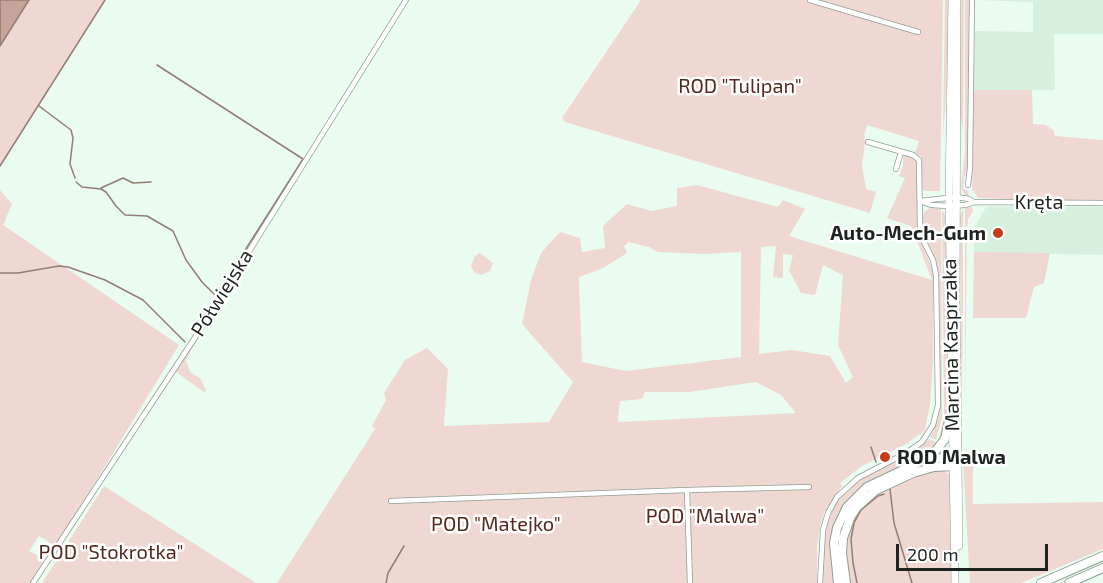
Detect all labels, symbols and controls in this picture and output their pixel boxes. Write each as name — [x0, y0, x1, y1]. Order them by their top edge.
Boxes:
park label: ROD "Tulipan" — [678, 74, 802, 98]
street label: Kręta — [1015, 190, 1063, 214]
place label: Auto-Mech-Gum — [830, 221, 986, 245]
marker: Auto-Mech-Gum — [991, 226, 1005, 240]
street label: Półwiejska — [186, 245, 258, 341]
street label: Marcina Kasprzaka — [937, 258, 965, 432]
place label: ROD Malwa — [897, 445, 1006, 469]
marker: ROD Malwa — [878, 450, 892, 464]
park label: POD "Malwa" — [646, 504, 764, 528]
park label: POD "Matejko" — [431, 512, 561, 536]
scale bar — [899, 532, 1050, 570]
park label: POD "Stokrotka" — [39, 540, 183, 564]
text: 200 m — [907, 543, 959, 565]

